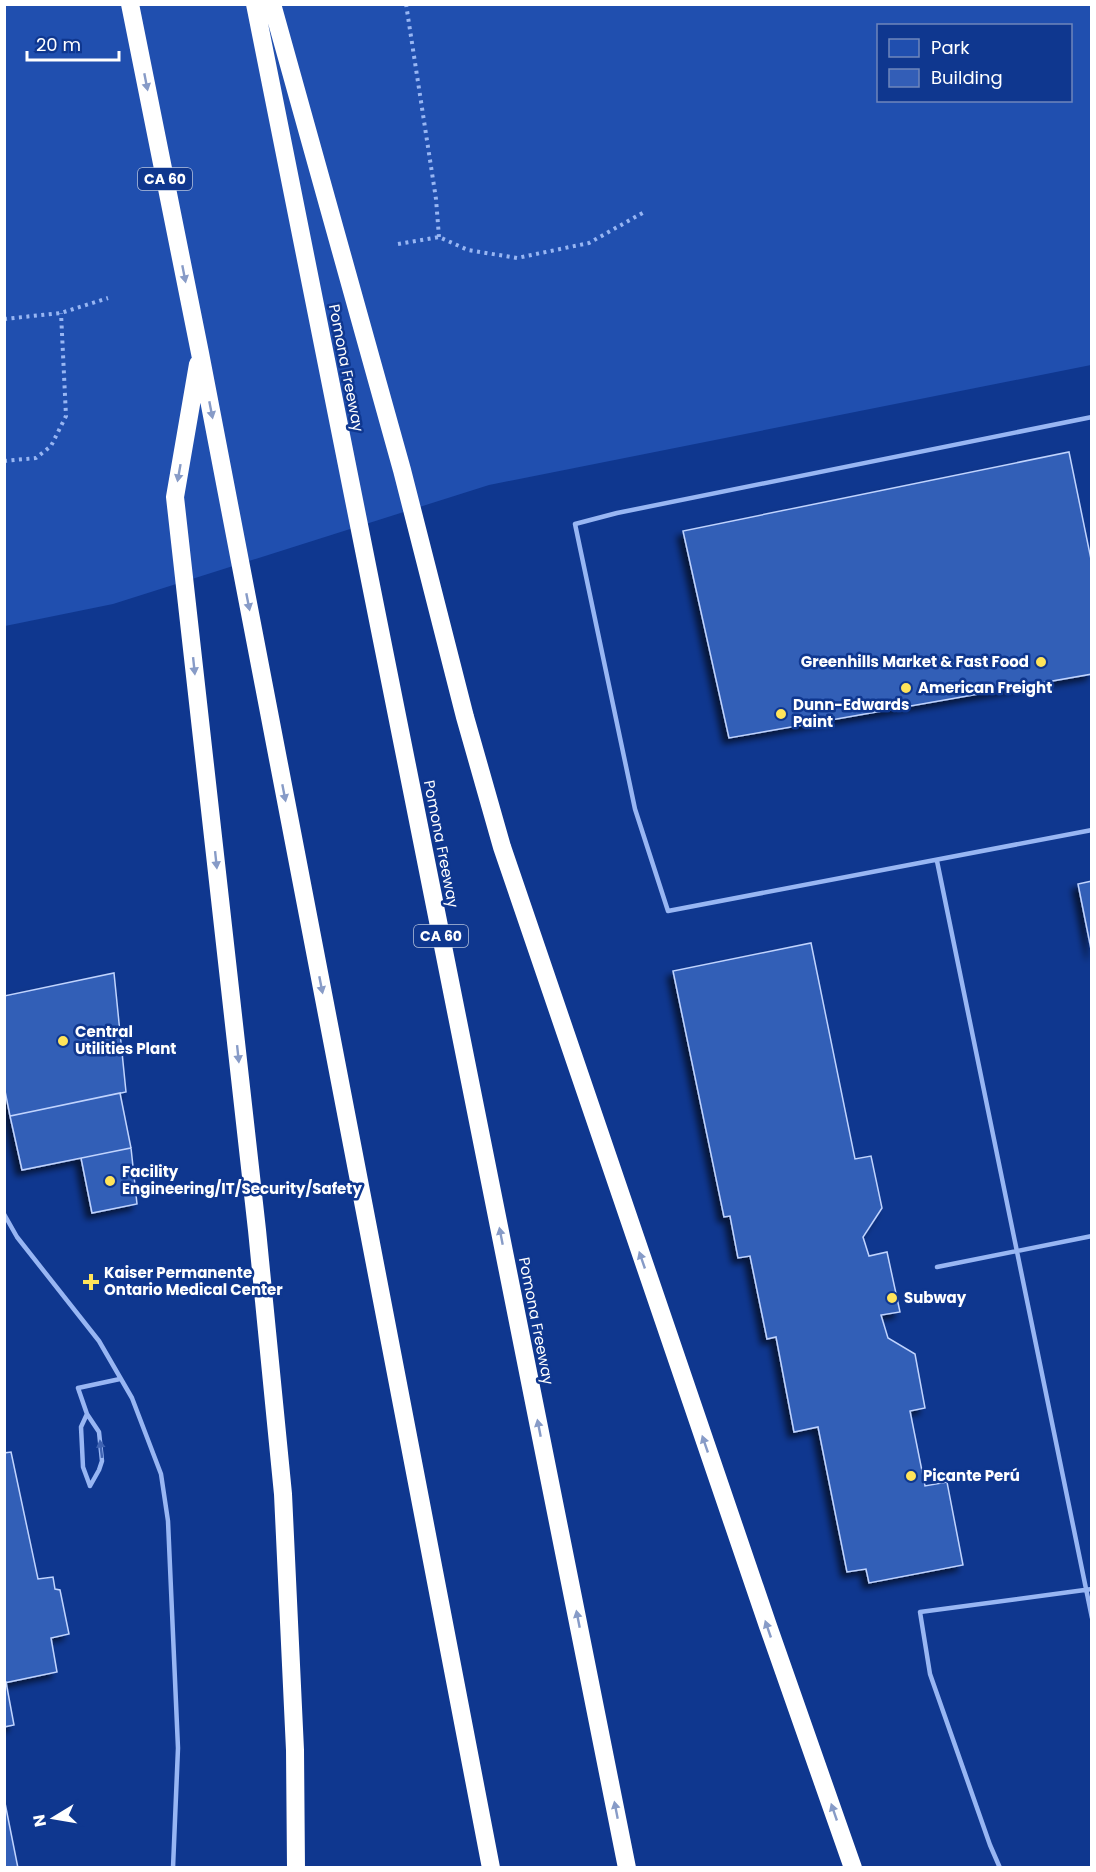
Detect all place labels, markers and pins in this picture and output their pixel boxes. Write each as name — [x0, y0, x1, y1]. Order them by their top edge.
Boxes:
place label: Greenhills Market & Fast Food — [801, 651, 1029, 672]
marker: Greenhills Market & Fast Food — [1034, 655, 1048, 669]
place label: American Freight — [918, 677, 1052, 698]
marker: American Freight — [899, 681, 913, 695]
place label: Dunn-Edwards Paint — [793, 694, 909, 732]
marker: Dunn-Edwards Paint — [774, 707, 788, 721]
place label: Central Utilities Plant — [75, 1021, 176, 1059]
marker: Central Utilities Plant — [56, 1034, 70, 1048]
place label: Facility Engineering/IT/Security/Safety — [122, 1161, 362, 1199]
marker: Facility Engineering/IT/Security/Safety — [103, 1174, 117, 1188]
place label: Kaiser Permanente Ontario Medical Center — [104, 1262, 283, 1300]
marker: Kaiser Permanente Ontario Medical Center — [82, 1273, 100, 1291]
place label: Subway — [904, 1287, 967, 1308]
marker: Subway — [885, 1291, 899, 1305]
place label: Picante Perú — [923, 1465, 1020, 1486]
marker: Picante Perú — [904, 1469, 918, 1483]

